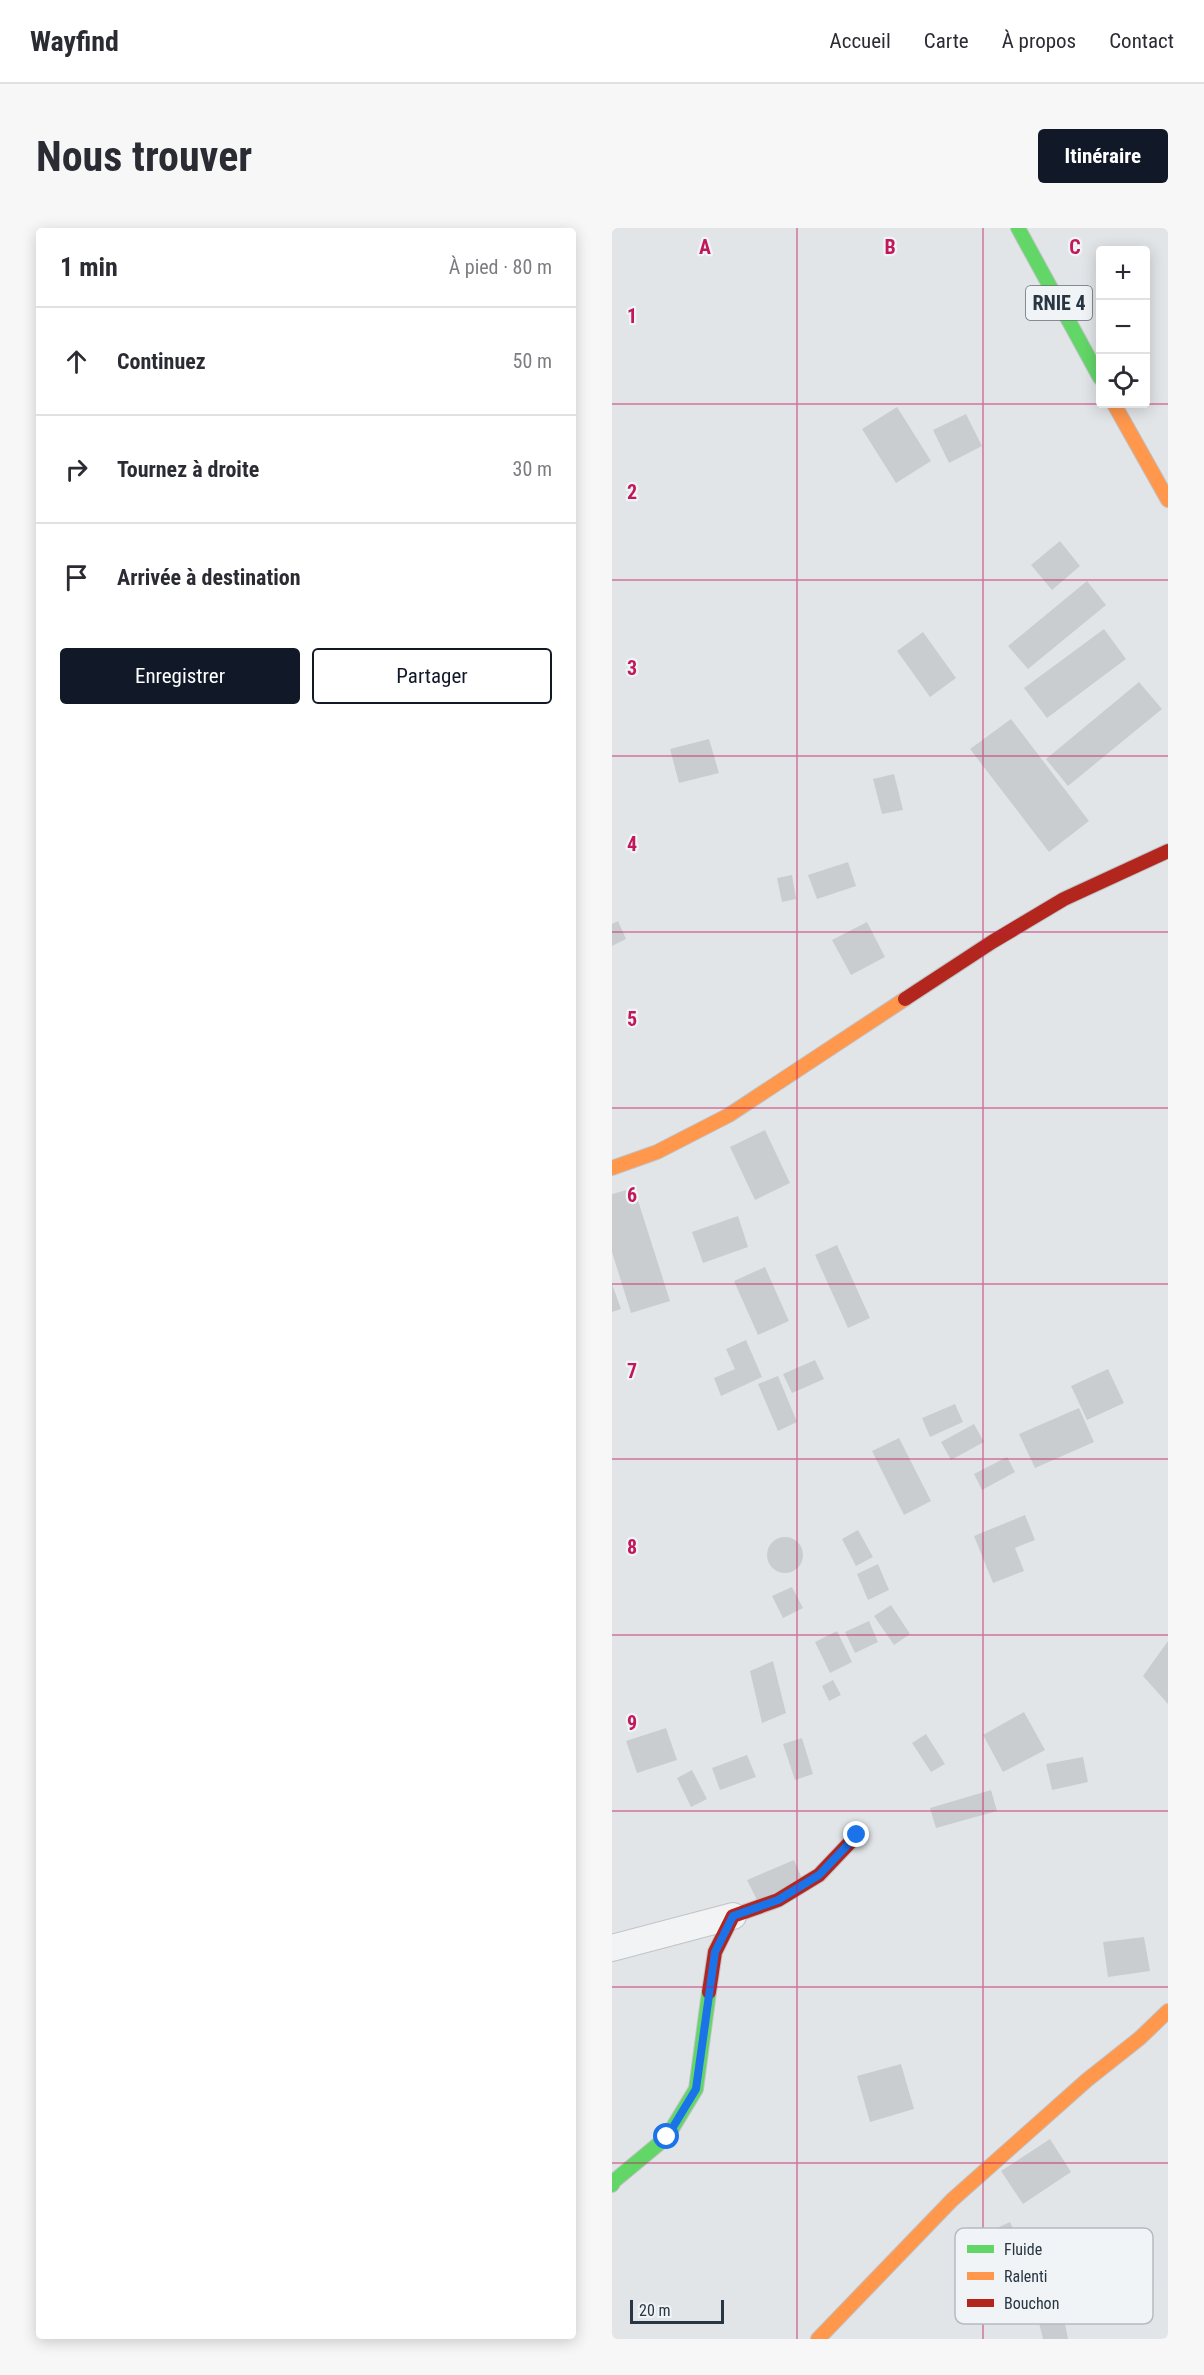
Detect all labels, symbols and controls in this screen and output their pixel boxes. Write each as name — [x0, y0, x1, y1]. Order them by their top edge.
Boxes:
text: Wayfind — [30, 25, 119, 58]
text: Accueil — [830, 29, 891, 53]
text: Carte — [924, 29, 969, 53]
text: À propos — [1002, 29, 1076, 53]
text: Contact — [1109, 29, 1174, 53]
button: Itinéraire — [1038, 129, 1168, 183]
text: Nous trouver — [36, 132, 252, 181]
text: A — [699, 235, 711, 259]
text: B — [884, 235, 896, 259]
text: C — [1069, 235, 1081, 259]
map controls — [1096, 246, 1150, 408]
button: + — [1096, 246, 1150, 300]
text: 1 min — [60, 252, 118, 282]
text: À pied · 80 m — [449, 255, 552, 279]
road number: RNIE 4 — [1026, 286, 1092, 320]
button: − — [1096, 300, 1150, 354]
text: 1 — [627, 304, 637, 328]
icon: ahead — [60, 345, 93, 378]
text: Continuez — [117, 349, 206, 374]
text: 50 m — [513, 349, 552, 373]
button: locate — [1096, 354, 1150, 408]
icon: right — [60, 453, 93, 486]
text: Tournez à droite — [117, 457, 259, 482]
text: 30 m — [513, 457, 552, 481]
text: 2 — [627, 480, 637, 504]
icon: arrive — [60, 561, 93, 594]
text: Arrivée à destination — [117, 565, 301, 590]
button: Enregistrer — [60, 648, 300, 704]
button: Partager — [312, 648, 552, 704]
text: 3 — [627, 656, 637, 680]
text: 4 — [627, 832, 637, 856]
text: 5 — [627, 1007, 637, 1031]
text: 6 — [627, 1183, 637, 1207]
text: 7 — [627, 1359, 637, 1383]
text: 8 — [627, 1535, 637, 1559]
text: 9 — [627, 1711, 637, 1735]
route end — [843, 1821, 869, 1847]
route start — [653, 2123, 679, 2149]
legend — [955, 2228, 1153, 2324]
text: Fluide — [1004, 2240, 1042, 2259]
text: Ralenti — [1004, 2267, 1047, 2286]
text: Bouchon — [1004, 2294, 1059, 2313]
scale bar — [630, 2297, 724, 2324]
text: 20 m — [639, 2301, 671, 2320]

